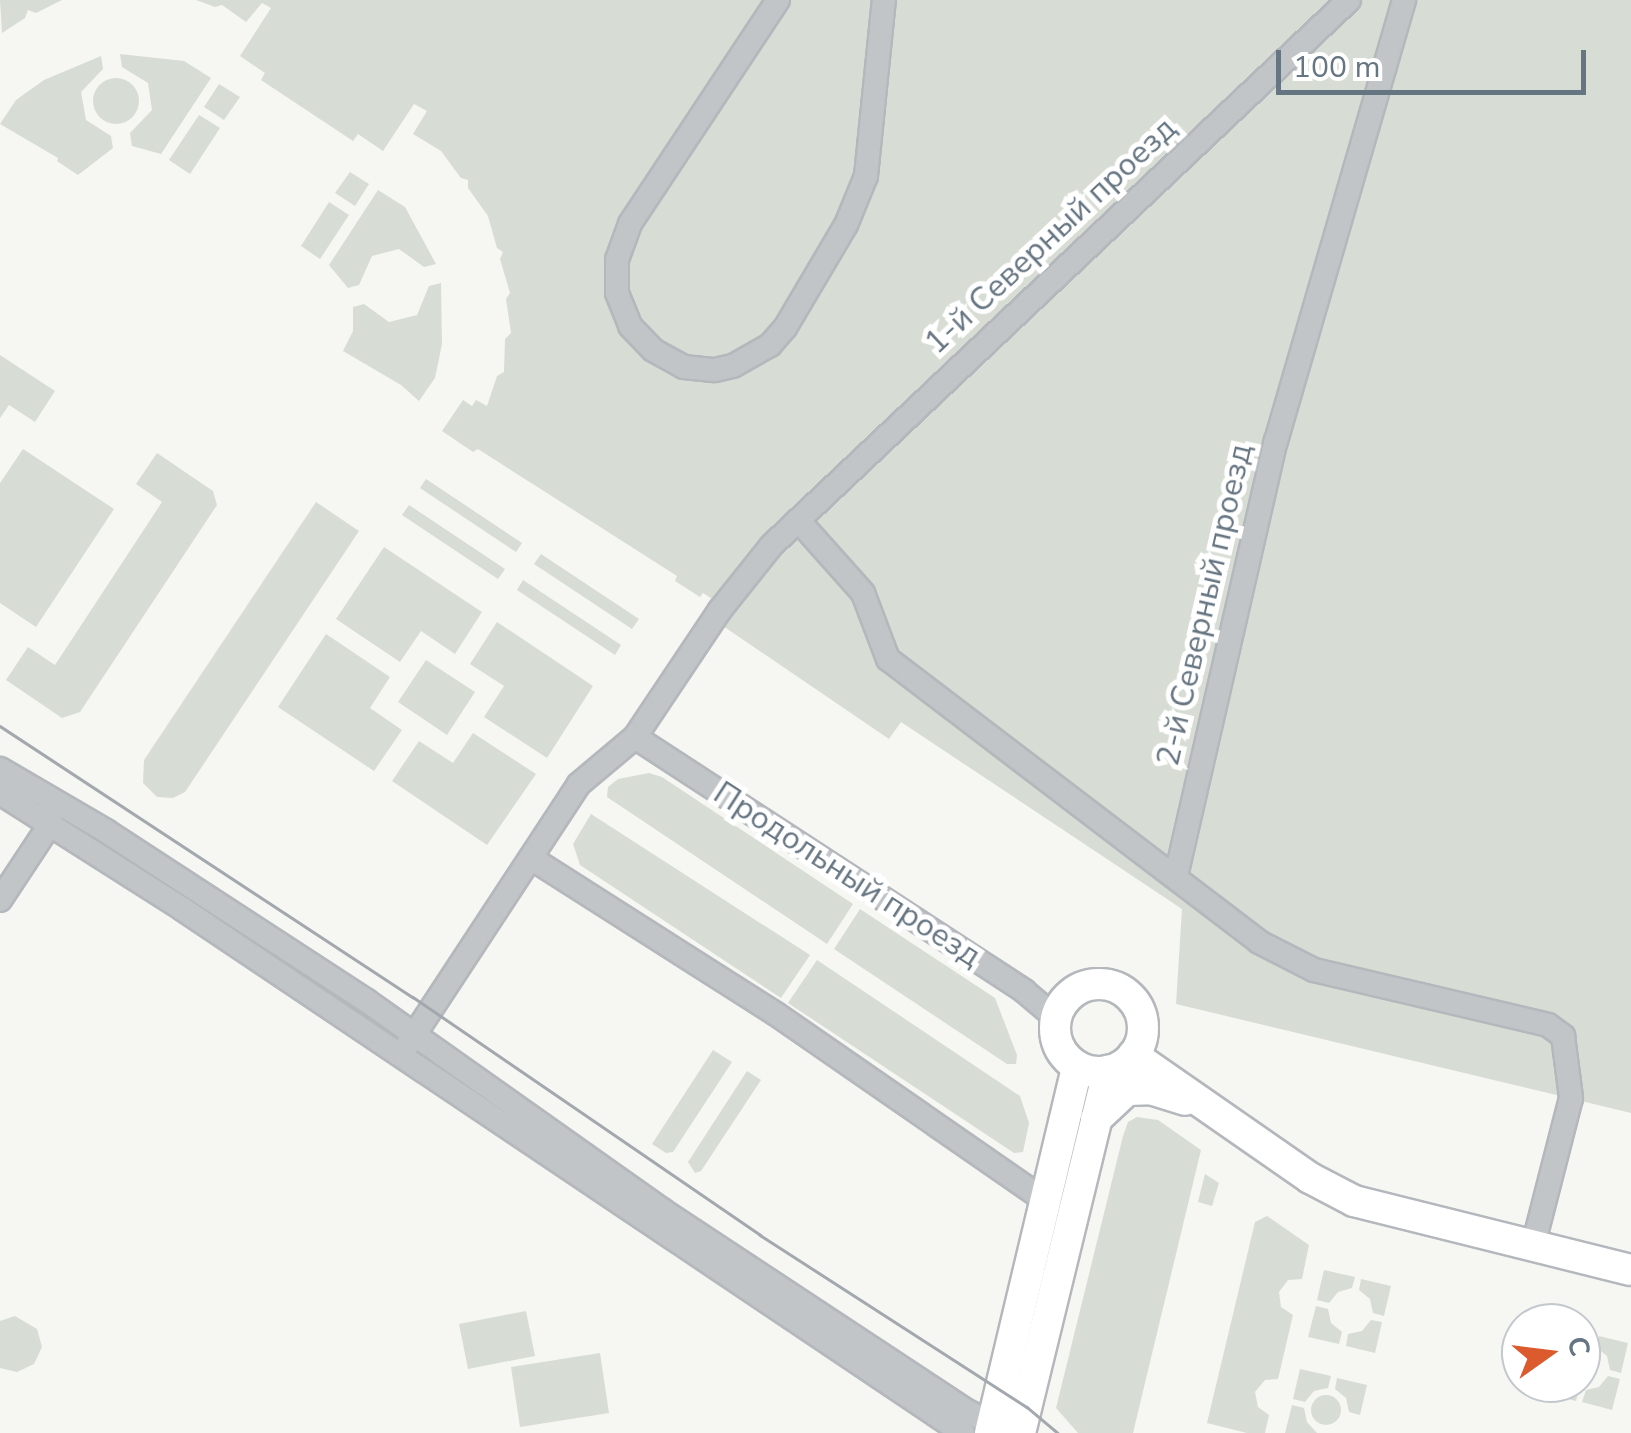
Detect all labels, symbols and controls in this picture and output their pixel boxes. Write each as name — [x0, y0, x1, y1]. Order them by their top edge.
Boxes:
scale bar — [1281, 30, 1591, 92]
text: 100 m — [1293, 47, 1380, 88]
street label: 1-й Северный проезд — [917, 110, 1185, 362]
street label: 2-й Северный проезд — [1149, 440, 1261, 770]
street label: Продольный проезд — [706, 774, 988, 976]
north arrow — [1501, 1303, 1601, 1403]
text: С — [1557, 1332, 1599, 1360]

